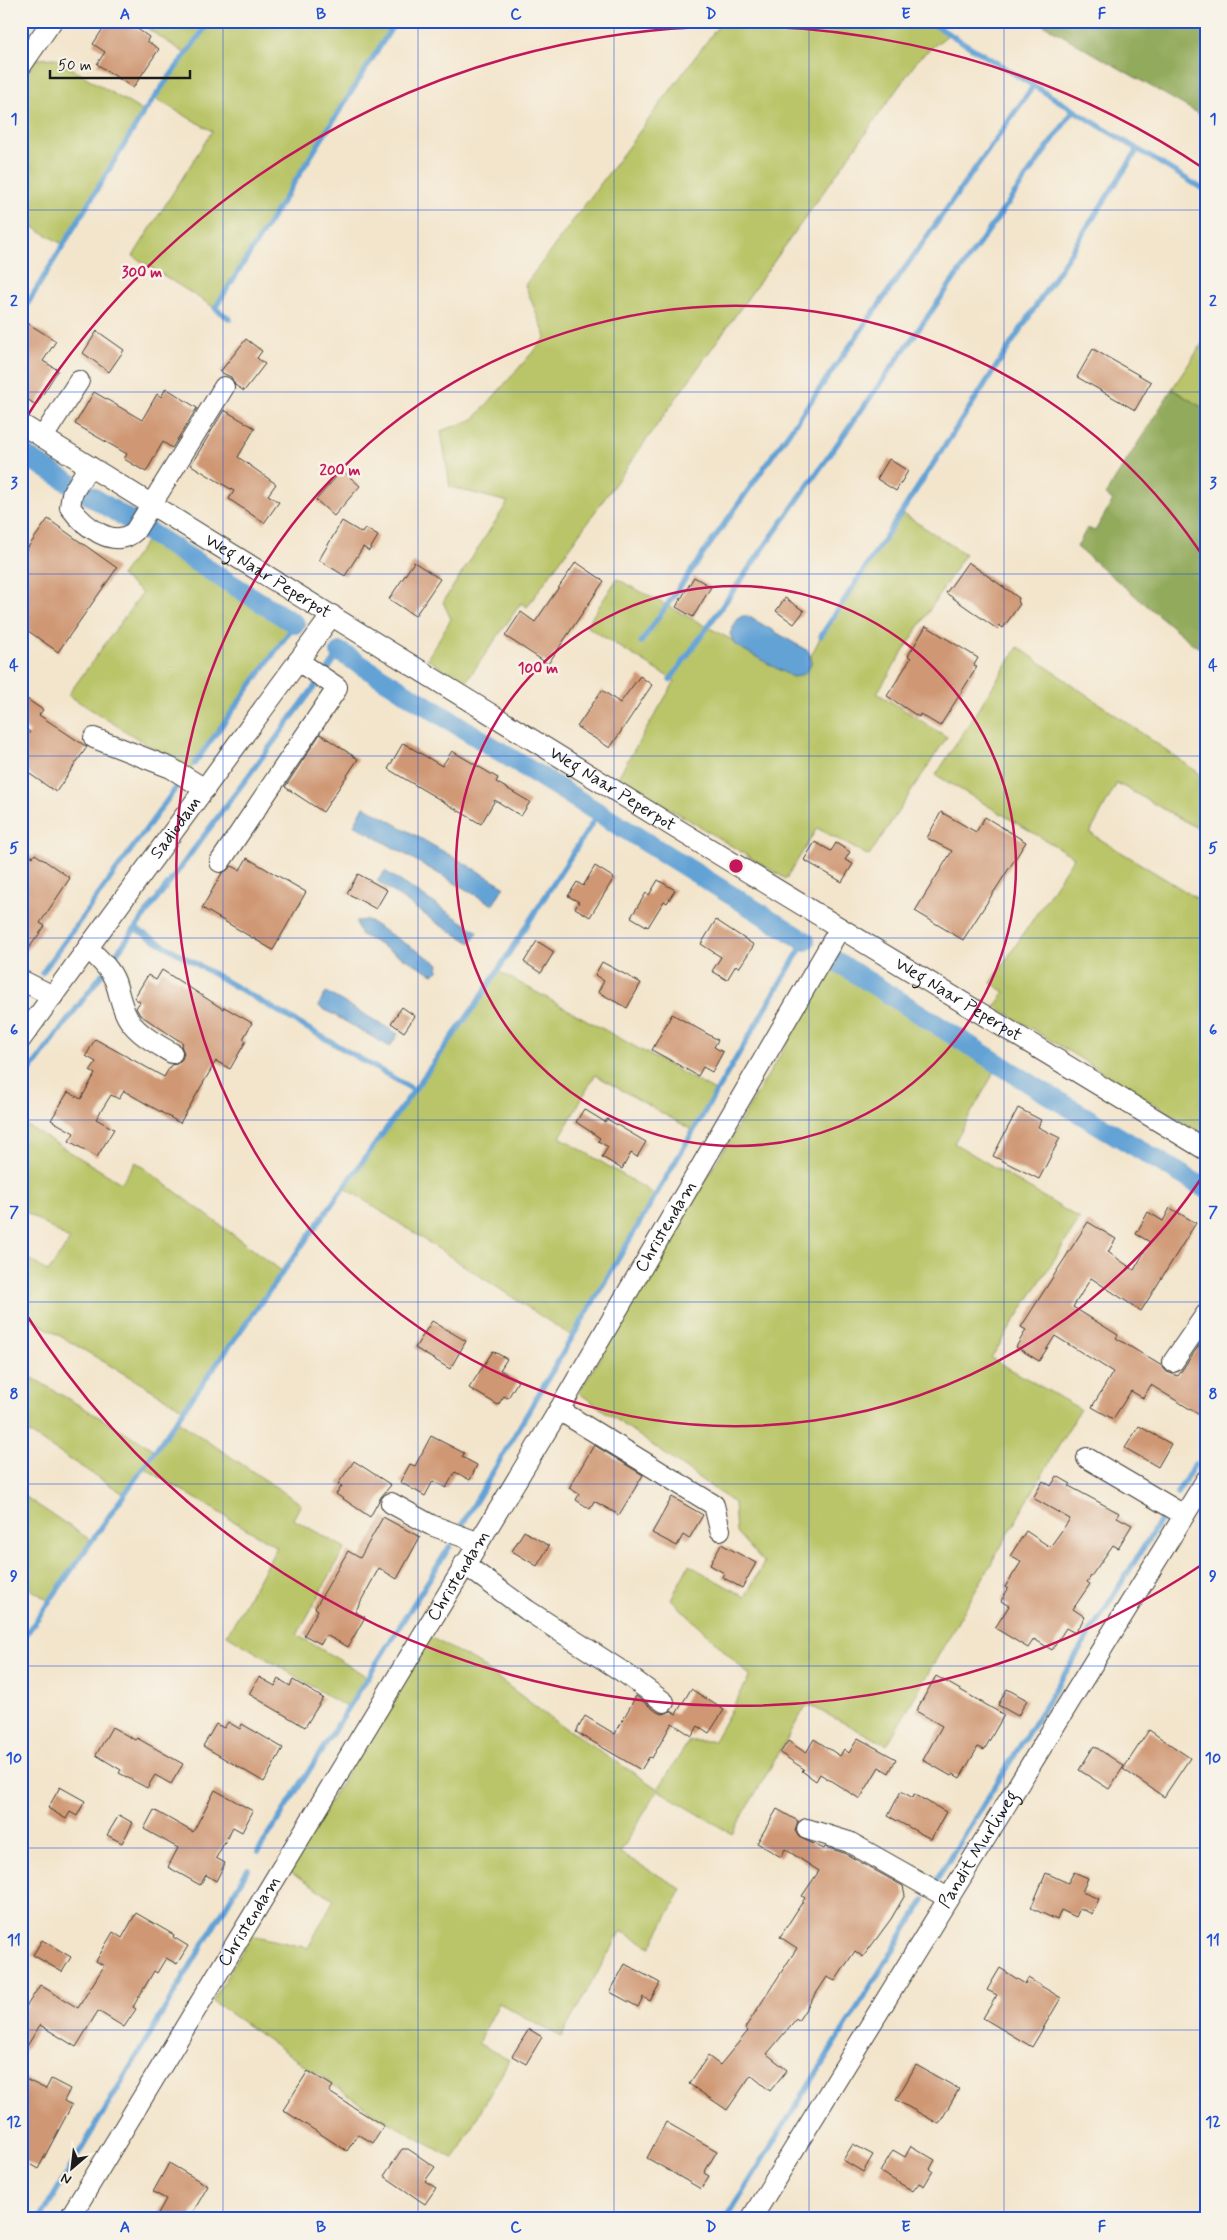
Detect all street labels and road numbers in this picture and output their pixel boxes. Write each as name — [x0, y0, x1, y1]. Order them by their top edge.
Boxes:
street label: Weg Naar Peperpot — [200, 528, 335, 624]
street label: Weg Naar Peperpot — [545, 741, 680, 837]
street label: Sadiodam — [145, 791, 207, 864]
street label: Weg Naar Peperpot — [890, 952, 1026, 1047]
street label: Christendam — [630, 1176, 702, 1277]
street label: Christendam — [422, 1526, 495, 1626]
street label: Pandit Murliweg — [933, 1786, 1026, 1913]
street label: Christendam — [212, 1871, 286, 1971]

